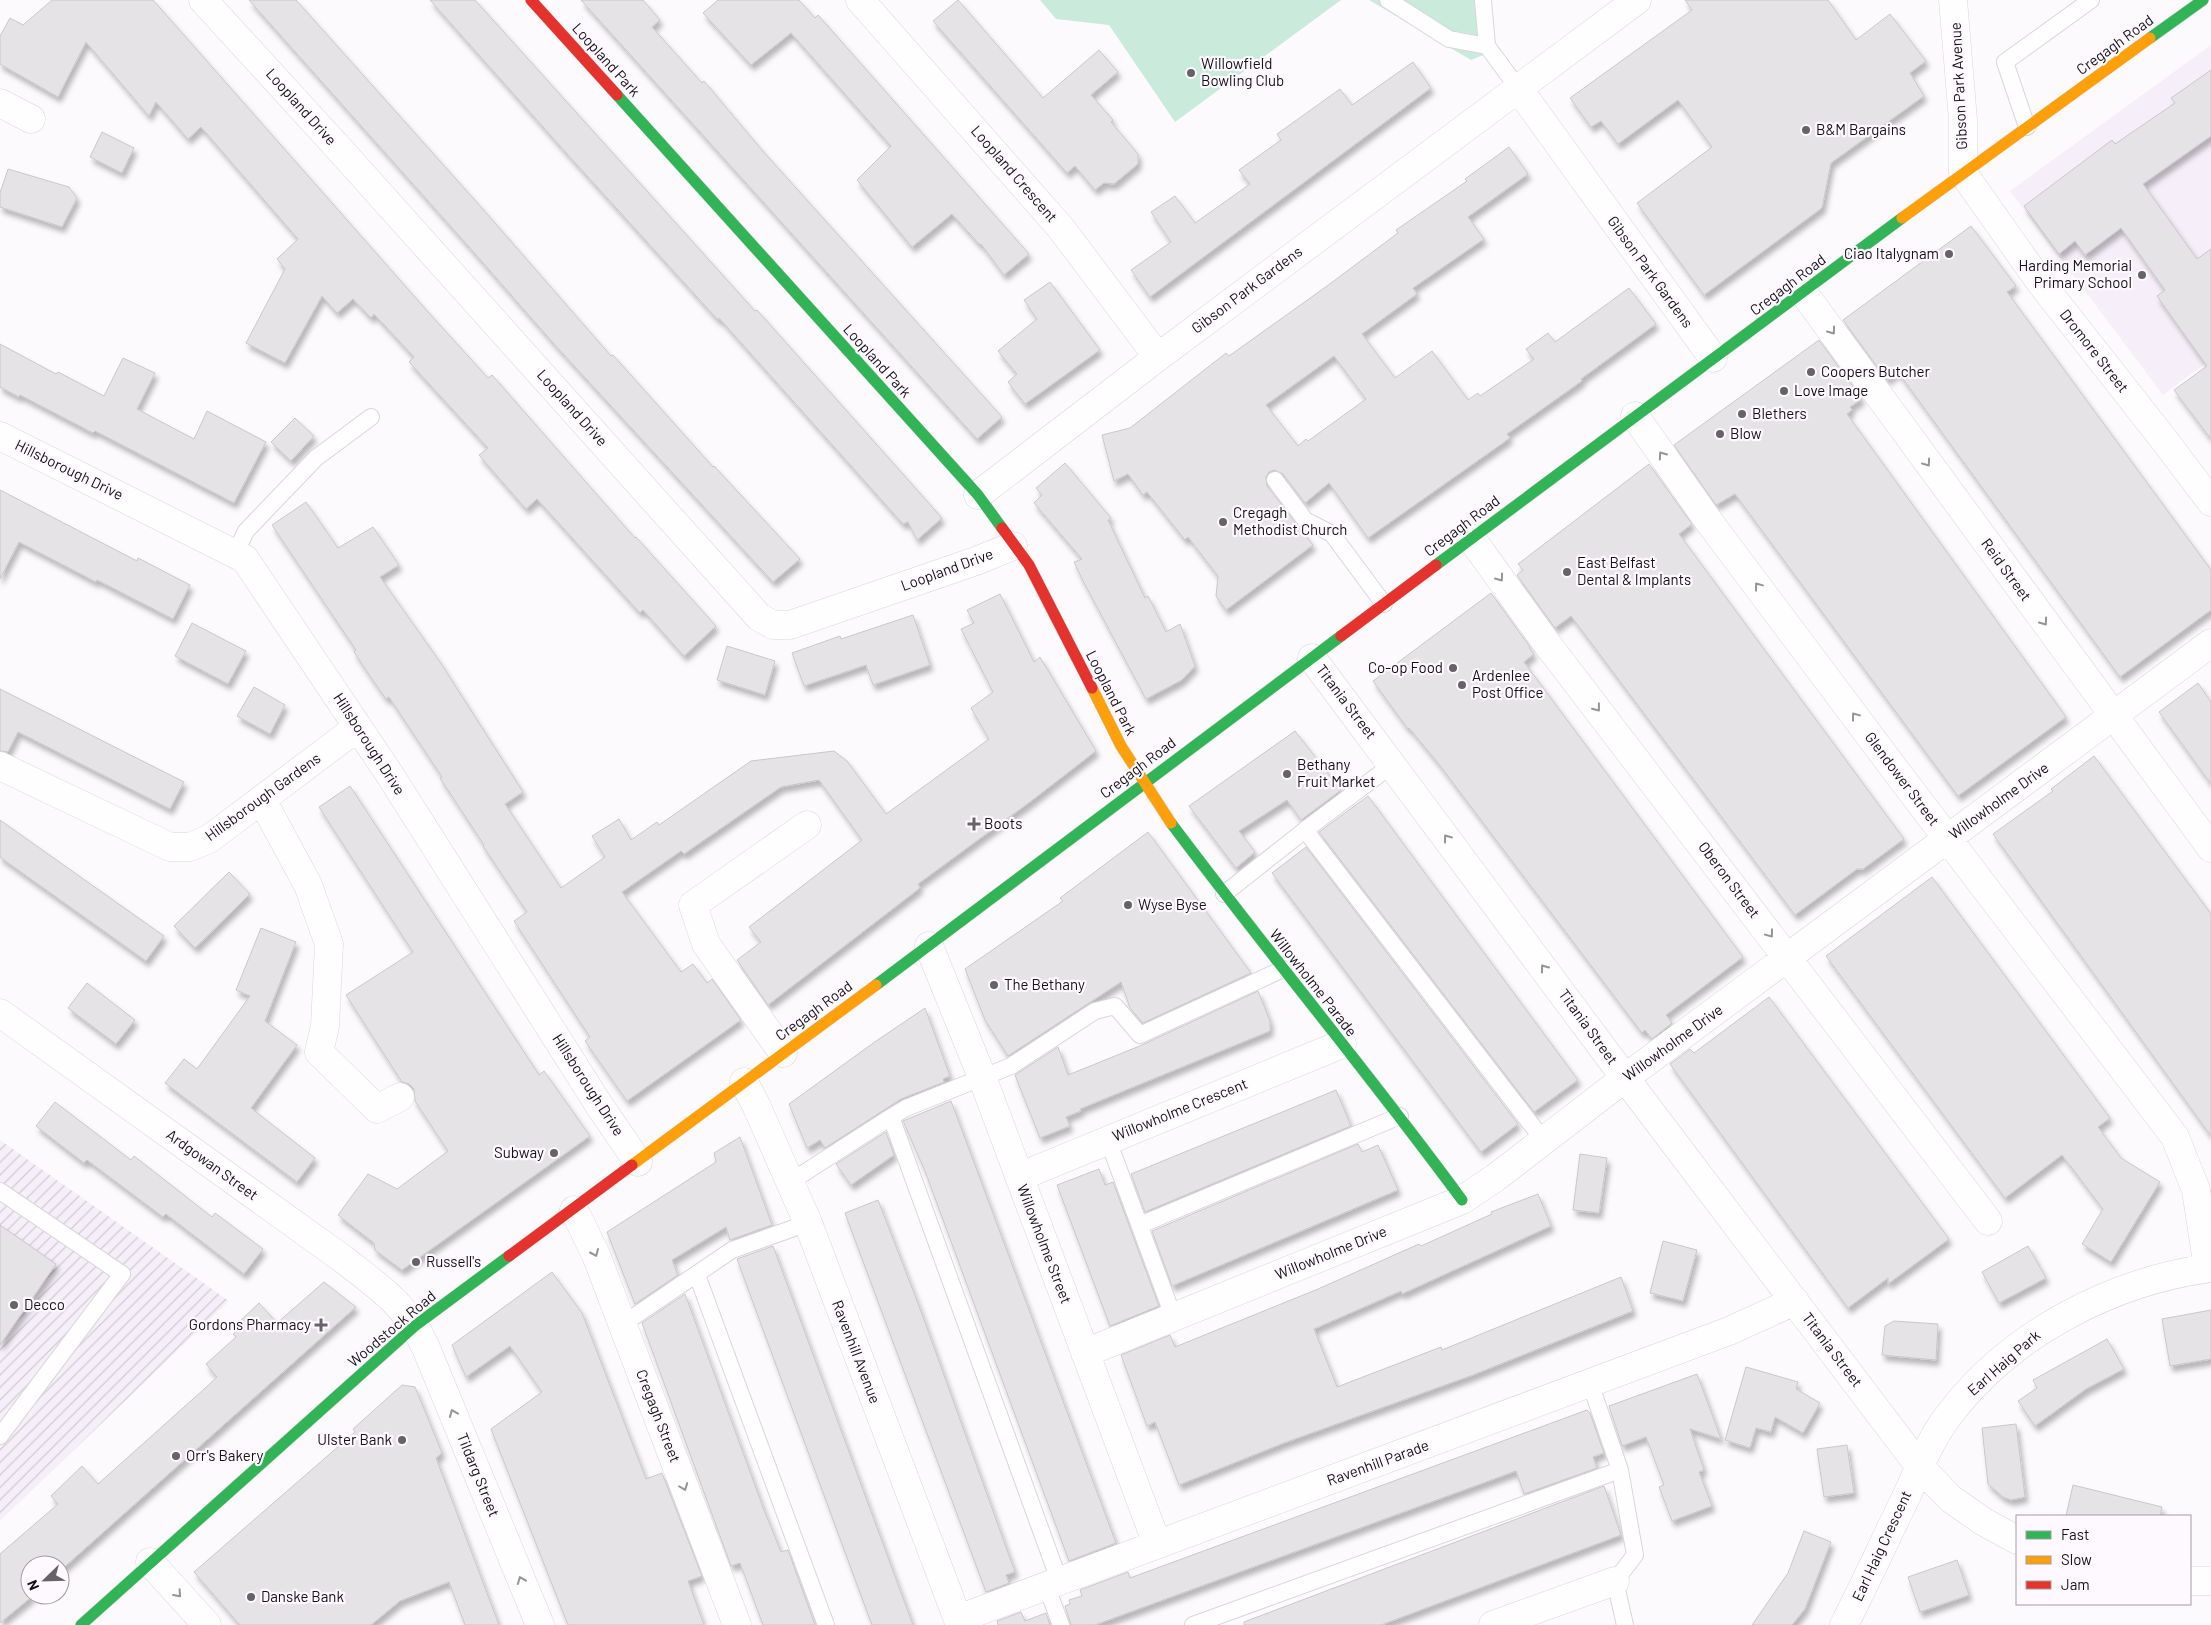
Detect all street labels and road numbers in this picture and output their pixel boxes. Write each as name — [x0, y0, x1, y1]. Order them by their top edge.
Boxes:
street label: Cregagh Road — [2073, 10, 2156, 78]
street label: Loopland Park — [569, 19, 645, 100]
street label: Gibson Park Avenue — [1946, 22, 1970, 150]
street label: Loopland Drive — [263, 64, 341, 148]
street label: Loopland Crescent — [968, 121, 1062, 225]
street label: Gibson Park Gardens — [1604, 212, 1697, 331]
street label: Gibson Park Gardens — [1188, 242, 1305, 337]
street label: Cregagh Road — [1746, 250, 1829, 319]
street label: Dromore Street — [2057, 305, 2133, 396]
street label: Loopland Park — [840, 320, 916, 401]
street label: Loopland Drive — [534, 365, 612, 449]
street label: Hillsborough Drive — [12, 435, 126, 503]
street label: Cregagh Road — [1420, 491, 1503, 560]
street label: Reid Street — [1978, 535, 2036, 604]
street label: Loopland Drive — [898, 544, 995, 594]
street label: Loopland Park — [1083, 647, 1141, 738]
street label: Titania Street — [1313, 661, 1381, 742]
street label: Hillsborough Drive — [330, 689, 410, 798]
street label: Glendower Street — [1862, 728, 1944, 829]
street label: Cregagh Road — [1096, 733, 1179, 802]
street label: Hillsborough Gardens — [201, 748, 324, 844]
street label: Willowholme Drive — [1945, 758, 2052, 842]
street label: Oberon Street — [1695, 838, 1764, 921]
street label: Willowholme Parade — [1266, 925, 1361, 1040]
street label: Cregagh Road — [772, 976, 855, 1044]
street label: Titania Street — [1555, 985, 1622, 1068]
street label: Willowholme Drive — [1619, 1000, 1726, 1084]
street label: Hillsborough Drive — [549, 1030, 629, 1139]
street label: Willowholme Crescent — [1109, 1074, 1250, 1144]
street label: Ardgowan Street — [163, 1125, 262, 1203]
street label: Willowholme Street — [1014, 1181, 1076, 1306]
street label: Willowholme Drive — [1272, 1221, 1389, 1283]
street label: Woodstock Road — [344, 1286, 439, 1370]
street label: Ravenhill Avenue — [829, 1297, 885, 1406]
street label: Titania Street — [1799, 1309, 1867, 1390]
street label: Earl Haig Park — [1963, 1325, 2044, 1399]
street label: Cregagh Street — [633, 1367, 685, 1465]
street label: Tildarg Street — [454, 1430, 504, 1519]
street label: Ravenhill Parade — [1324, 1435, 1431, 1489]
street label: Earl Haig Crescent — [1848, 1487, 1915, 1604]

